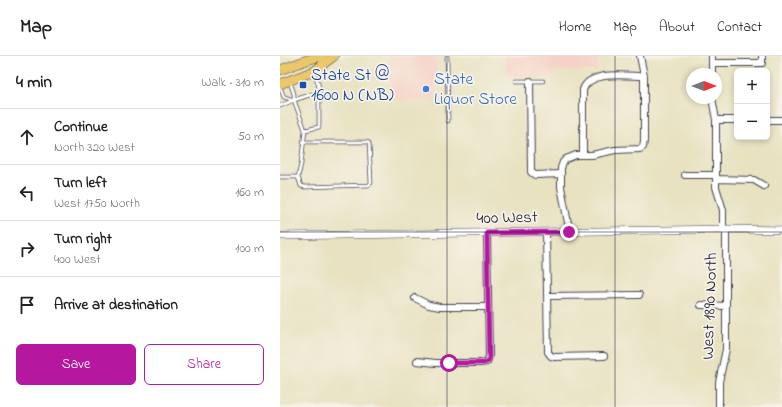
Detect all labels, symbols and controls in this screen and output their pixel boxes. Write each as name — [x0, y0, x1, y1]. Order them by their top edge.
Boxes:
text: Map — [20, 14, 52, 41]
text: Home — [559, 17, 591, 38]
text: Map — [613, 17, 637, 38]
text: About — [659, 17, 695, 38]
text: Contact — [717, 17, 762, 38]
place label: State St @ 1600 N (NB) — [311, 63, 394, 108]
place label: State Liquor Store — [434, 67, 517, 112]
north arrow — [686, 68, 722, 104]
map controls — [734, 68, 770, 140]
button: + — [734, 68, 770, 104]
text: 4 min — [16, 70, 52, 95]
text: Walk · 310 m — [201, 73, 264, 92]
marker: State St @ 1600 N (NB) — [298, 80, 308, 90]
marker: State Liquor Store — [421, 84, 431, 94]
button: − — [734, 104, 770, 140]
text: Continue — [54, 116, 108, 138]
icon: ahead — [16, 126, 38, 148]
text: 50 m — [238, 127, 264, 146]
text: North 320 West — [54, 138, 135, 157]
text: Turn left — [54, 172, 107, 194]
icon: left — [16, 182, 38, 204]
text: 160 m — [235, 183, 264, 202]
text: West 1750 North — [54, 194, 140, 213]
street label: 400 West — [476, 205, 538, 231]
route end — [560, 223, 578, 241]
text: Turn right — [54, 228, 112, 250]
icon: right — [16, 238, 38, 260]
text: 100 m — [235, 239, 264, 258]
text: 400 West — [54, 250, 101, 269]
street label: West 1890 North — [696, 252, 724, 360]
icon: arrive — [16, 294, 38, 316]
text: Arrive at destination — [54, 294, 178, 316]
button: Save — [16, 344, 136, 385]
button: Share — [144, 344, 264, 385]
route start — [440, 354, 458, 372]

